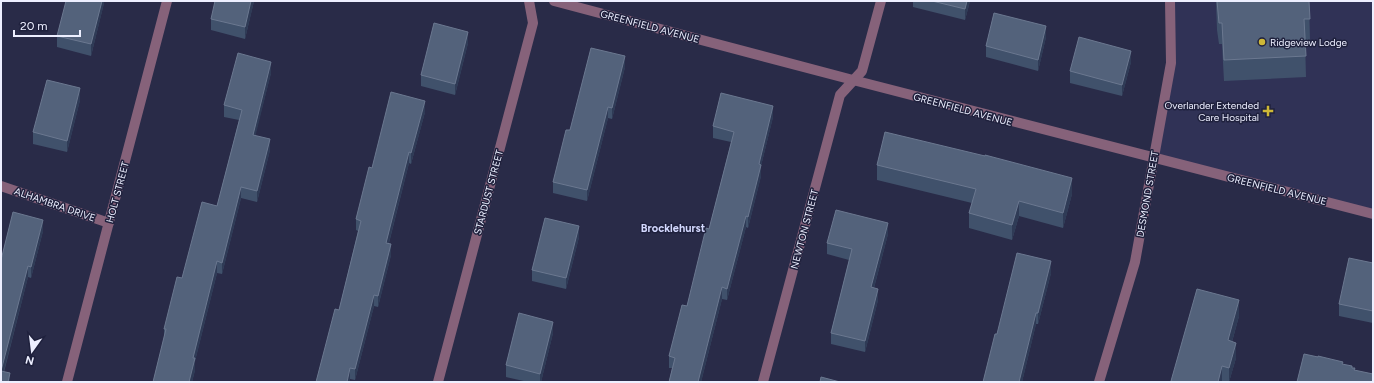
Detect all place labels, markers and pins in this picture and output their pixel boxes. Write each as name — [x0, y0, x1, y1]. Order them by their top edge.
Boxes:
place label: Ridgeview Lodge — [1270, 36, 1348, 49]
marker: Ridgeview Lodge — [1257, 37, 1267, 47]
place label: Overlander Extended Care Hospital — [1165, 99, 1259, 124]
marker: Overlander Extended Care Hospital — [1262, 105, 1274, 117]

